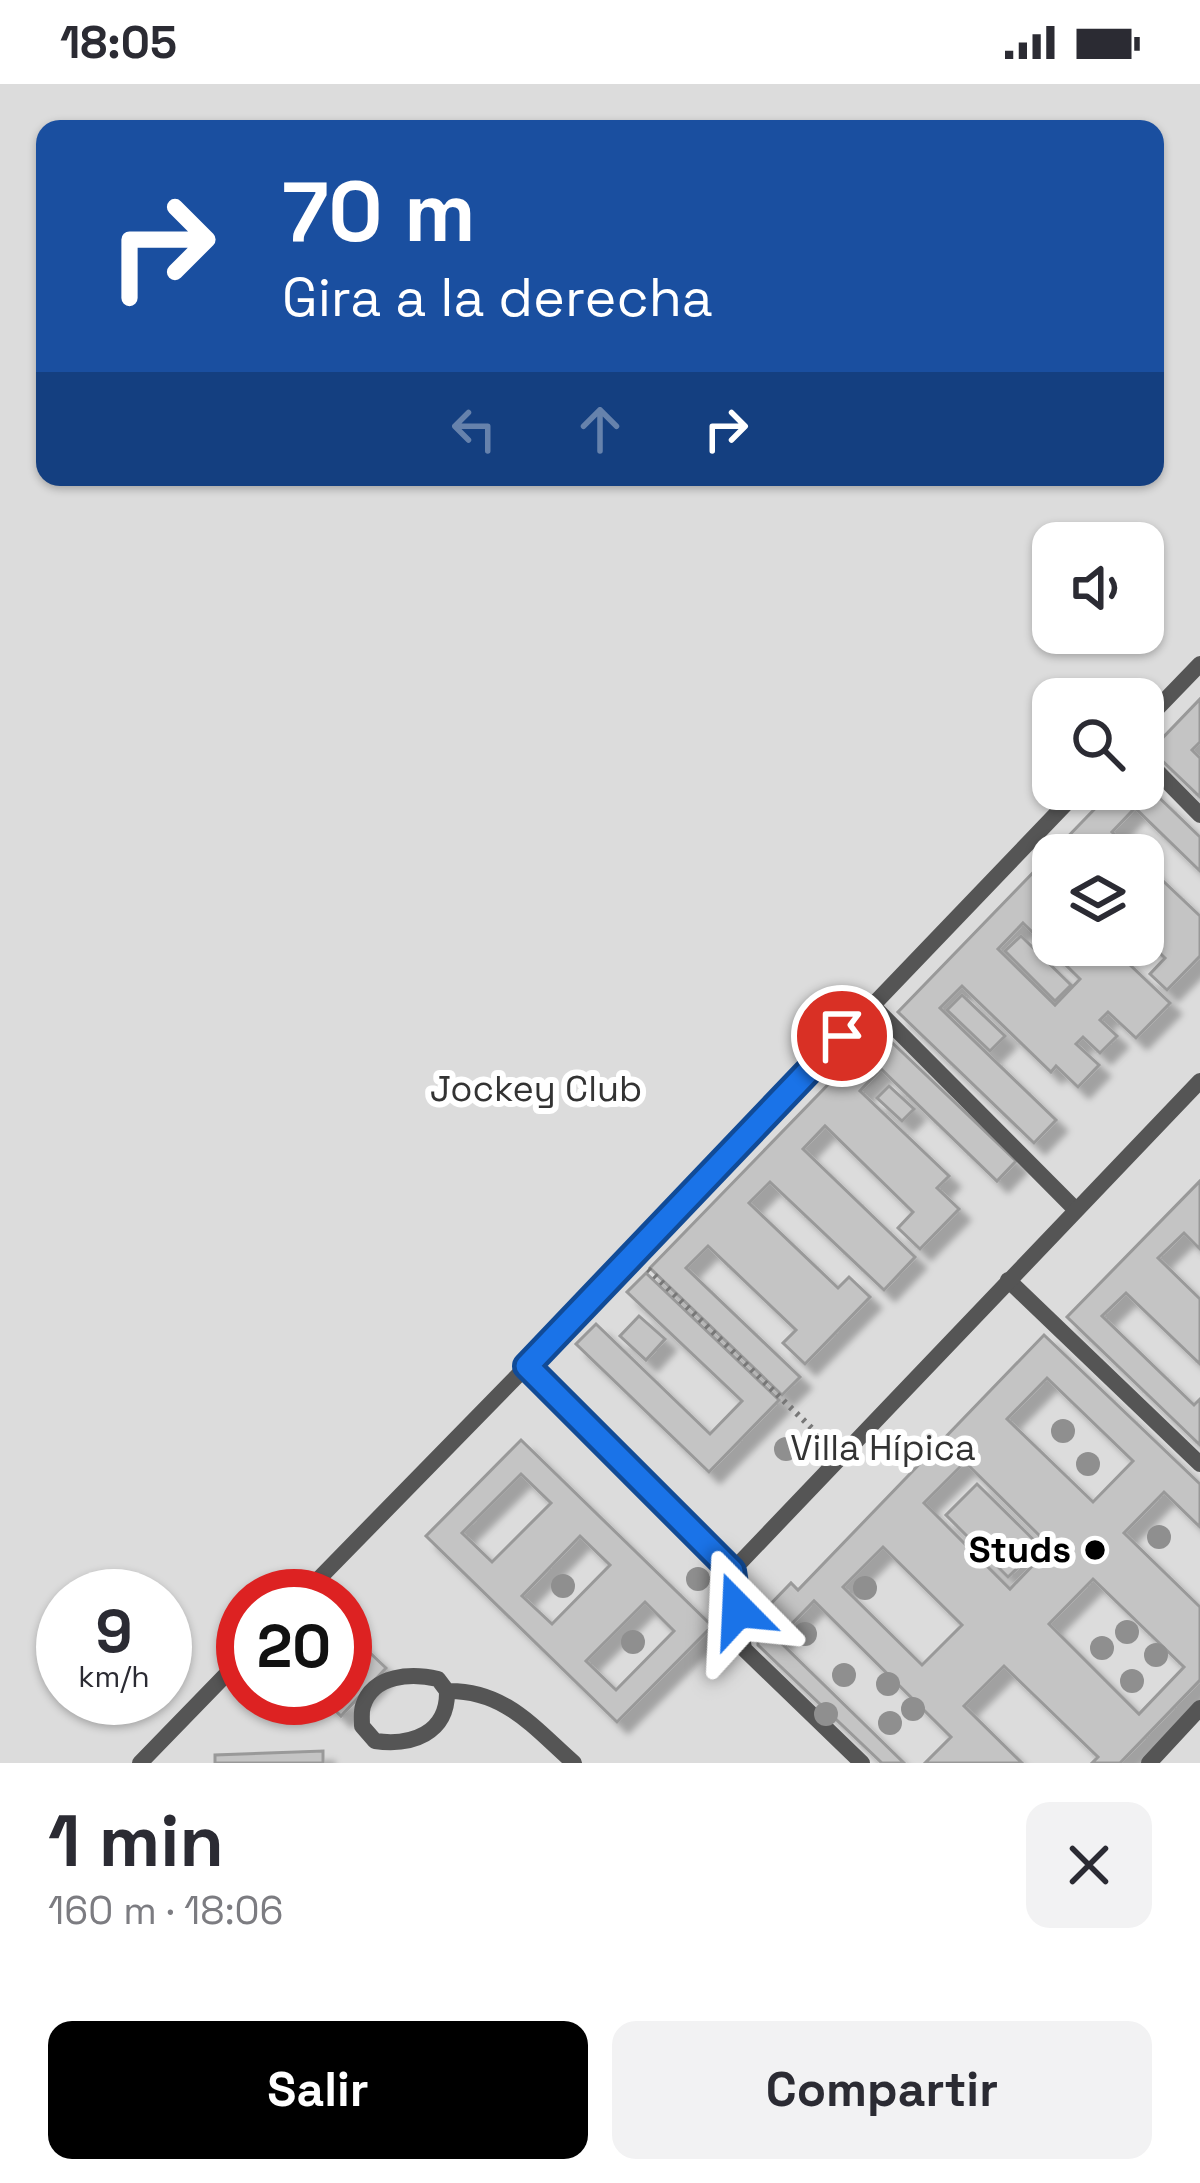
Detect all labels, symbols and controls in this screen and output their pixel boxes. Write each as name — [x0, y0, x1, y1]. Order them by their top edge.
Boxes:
text: 18:05 — [60, 14, 177, 71]
text: 70 m — [282, 158, 476, 266]
icon: right — [84, 168, 240, 324]
text: Gira a la derecha — [282, 263, 713, 332]
icon: left — [441, 396, 507, 462]
icon: ahead — [567, 396, 633, 462]
icon: right — [693, 396, 759, 462]
map controls — [1032, 522, 1164, 966]
button: sound — [1032, 522, 1164, 654]
button: search — [1032, 678, 1164, 810]
button: layers — [1032, 834, 1164, 966]
pin — [791, 985, 893, 1087]
icon: arrive — [809, 1003, 875, 1069]
park label: Jockey Club — [430, 1066, 642, 1112]
park label: Villa Hípica — [790, 1425, 976, 1471]
place label: Studs — [969, 1527, 1071, 1573]
marker: Studs — [1082, 1537, 1108, 1563]
position arrow — [675, 1547, 801, 1673]
speed limit sign: 20 — [216, 1569, 372, 1725]
text: 9 — [95, 1593, 133, 1670]
text: km/h — [78, 1657, 150, 1696]
text: 1 min — [48, 1795, 224, 1887]
button: close — [1026, 1802, 1152, 1928]
text: 160 m · 18:06 — [48, 1886, 283, 1935]
button: Salir — [48, 2021, 588, 2159]
button: Compartir — [612, 2021, 1152, 2159]

